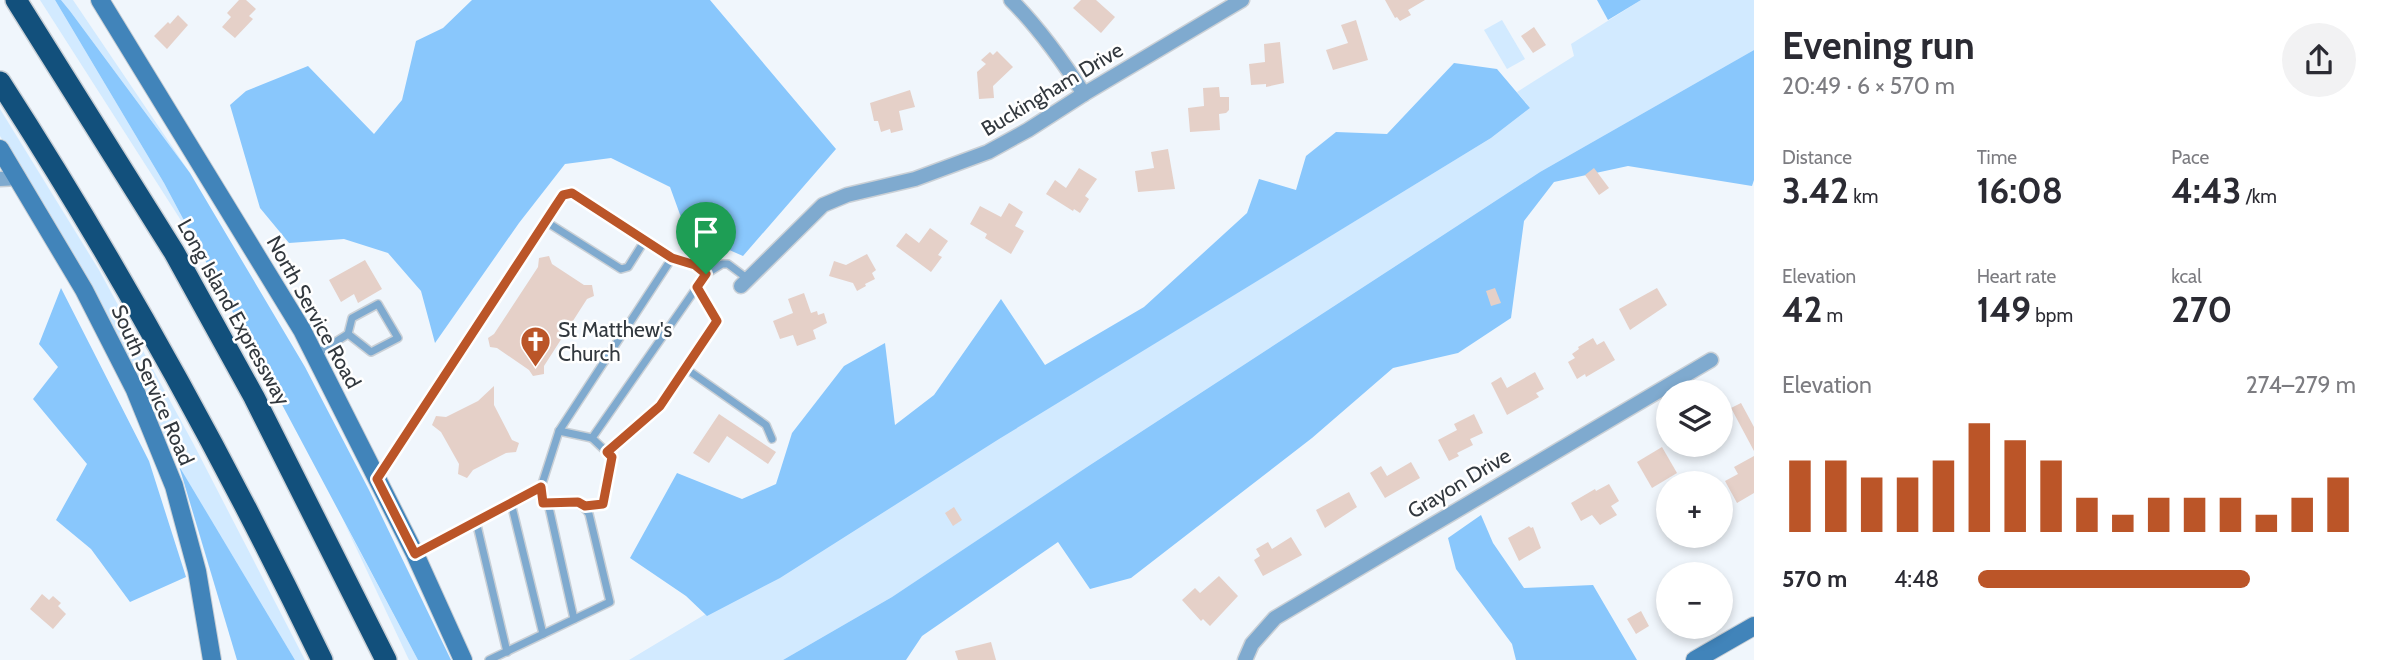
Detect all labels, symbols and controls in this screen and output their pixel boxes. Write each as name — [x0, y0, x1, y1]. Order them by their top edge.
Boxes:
text: Evening run — [1782, 22, 1975, 69]
button: share — [2282, 23, 2356, 97]
street label: Buckingham Drive — [977, 37, 1128, 141]
text: 20:49 · 6 × 570 m — [1782, 72, 1955, 100]
text: Distance — [1782, 146, 1852, 169]
text: Time — [1977, 146, 2017, 169]
text: Pace — [2171, 146, 2209, 169]
text: 3.42 — [1782, 169, 1849, 212]
text: 16:08 — [1977, 169, 2063, 212]
text: 4:43 — [2171, 169, 2241, 212]
text: km — [1849, 185, 1878, 208]
text: /km — [2241, 185, 2277, 208]
pin — [676, 202, 736, 274]
icon: arrive — [687, 213, 725, 251]
street label: Long Island Expressway — [172, 215, 296, 410]
street label: North Service Road — [262, 231, 366, 393]
text: Elevation — [1782, 265, 1856, 288]
text: Heart rate — [1977, 265, 2056, 288]
text: kcal — [2171, 265, 2202, 288]
text: 42 — [1782, 288, 1822, 331]
text: 149 — [1977, 288, 2031, 331]
text: 270 — [2171, 288, 2232, 331]
street label: South Service Road — [106, 301, 200, 469]
text: m — [1822, 304, 1843, 327]
text: bpm — [2031, 304, 2073, 327]
place label: St Matthew's Church — [558, 317, 672, 366]
church icon: St Matthew's Church — [518, 324, 552, 368]
text: Elevation — [1782, 371, 1872, 399]
text: 274–279 m — [2246, 371, 2356, 399]
map controls — [1656, 380, 1733, 639]
button: layers — [1656, 380, 1733, 457]
street label: Grayon Drive — [1403, 442, 1515, 523]
button: + — [1656, 471, 1733, 548]
button: − — [1656, 562, 1733, 639]
text: 570 m — [1782, 565, 1847, 593]
text: 4:48 — [1894, 565, 1939, 593]

